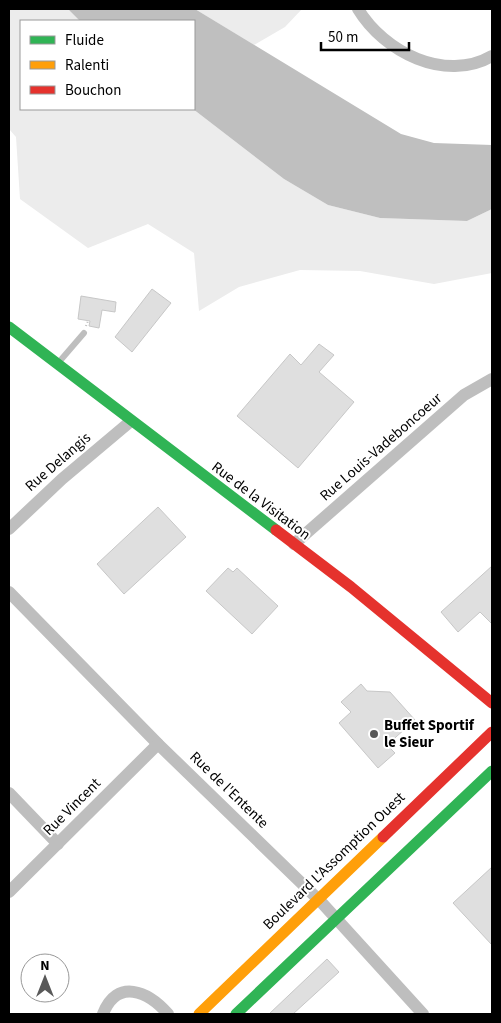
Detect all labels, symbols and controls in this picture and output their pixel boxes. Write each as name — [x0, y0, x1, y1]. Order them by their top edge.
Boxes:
legend — [20, 20, 195, 110]
scale bar — [321, 20, 408, 52]
text: 50 m — [328, 27, 358, 48]
text: Fluide — [65, 30, 104, 51]
text: Ralenti — [65, 55, 109, 76]
text: Bouchon — [65, 80, 121, 101]
street label: Rue Louis-Vadeboncoeur — [315, 387, 447, 506]
street label: Rue Delangis — [21, 428, 95, 496]
street label: Rue de la Visitation — [207, 457, 315, 545]
place label: Buffet Sportif le Sieur — [384, 715, 475, 753]
marker: Buffet Sportif le Sieur — [368, 728, 380, 740]
street label: Rue de l'Entente — [185, 747, 273, 833]
street label: Rue Vincent — [38, 773, 106, 841]
street label: Boulevard L'Assomption Ouest — [258, 787, 410, 935]
north arrow — [20, 953, 70, 1003]
text: N — [40, 956, 50, 976]

